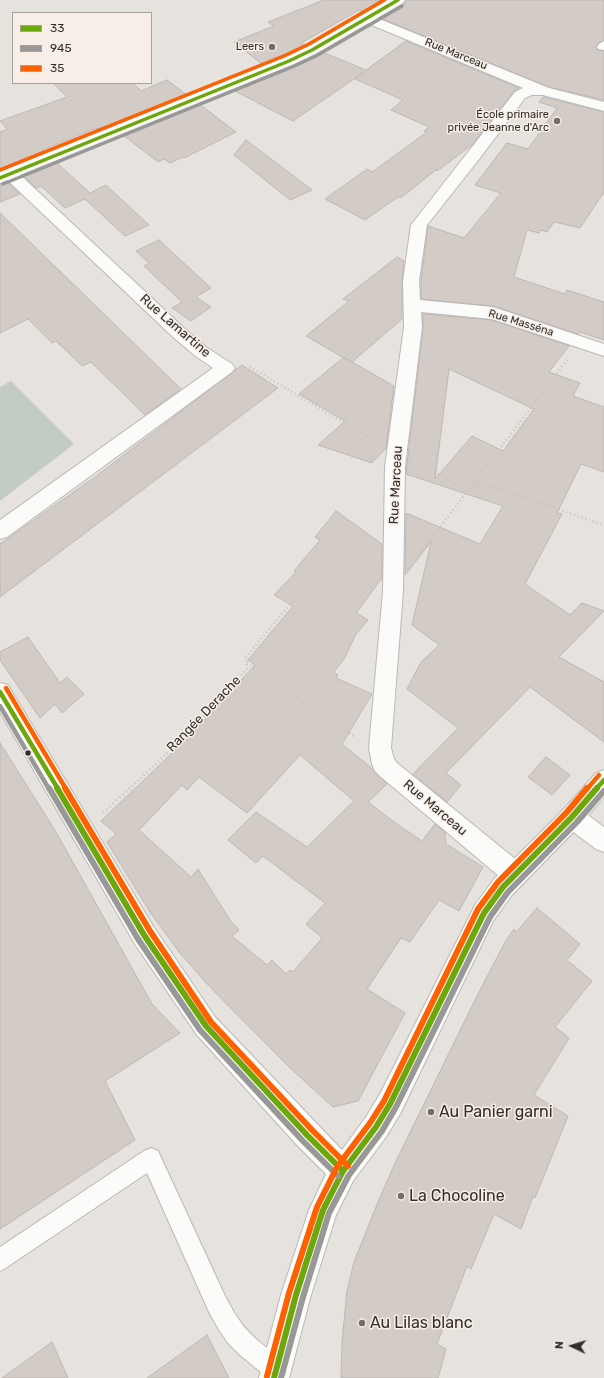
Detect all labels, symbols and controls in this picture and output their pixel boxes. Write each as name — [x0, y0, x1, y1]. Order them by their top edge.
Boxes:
legend — [12, 12, 152, 84]
text: 33 — [50, 21, 64, 35]
street label: Rue Marceau — [423, 35, 489, 73]
place label: Leers — [236, 40, 264, 54]
text: 945 — [50, 41, 72, 55]
marker: Leers — [267, 42, 277, 52]
text: 35 — [50, 61, 64, 75]
place label: École primaire privée Jeanne d'Arc — [448, 108, 549, 134]
marker: École primaire privée Jeanne d'Arc — [552, 116, 562, 126]
street label: Rue Lamartine — [137, 291, 213, 361]
street label: Rue Masséna — [487, 307, 555, 339]
street label: Rue Marceau — [386, 445, 406, 525]
street label: Rangée Derache — [164, 673, 244, 755]
unlabelled marker — [23, 748, 33, 758]
street label: Rue Marceau — [400, 777, 470, 839]
place label: Au Panier garni — [439, 1102, 553, 1122]
marker: Au Panier garni — [426, 1107, 436, 1117]
place label: La Chocoline — [409, 1186, 505, 1206]
marker: La Chocoline — [396, 1191, 406, 1201]
place label: Au Lilas blanc — [370, 1313, 473, 1333]
marker: Au Lilas blanc — [357, 1318, 367, 1328]
north arrow — [552, 1326, 592, 1366]
text: N — [553, 1341, 566, 1350]

